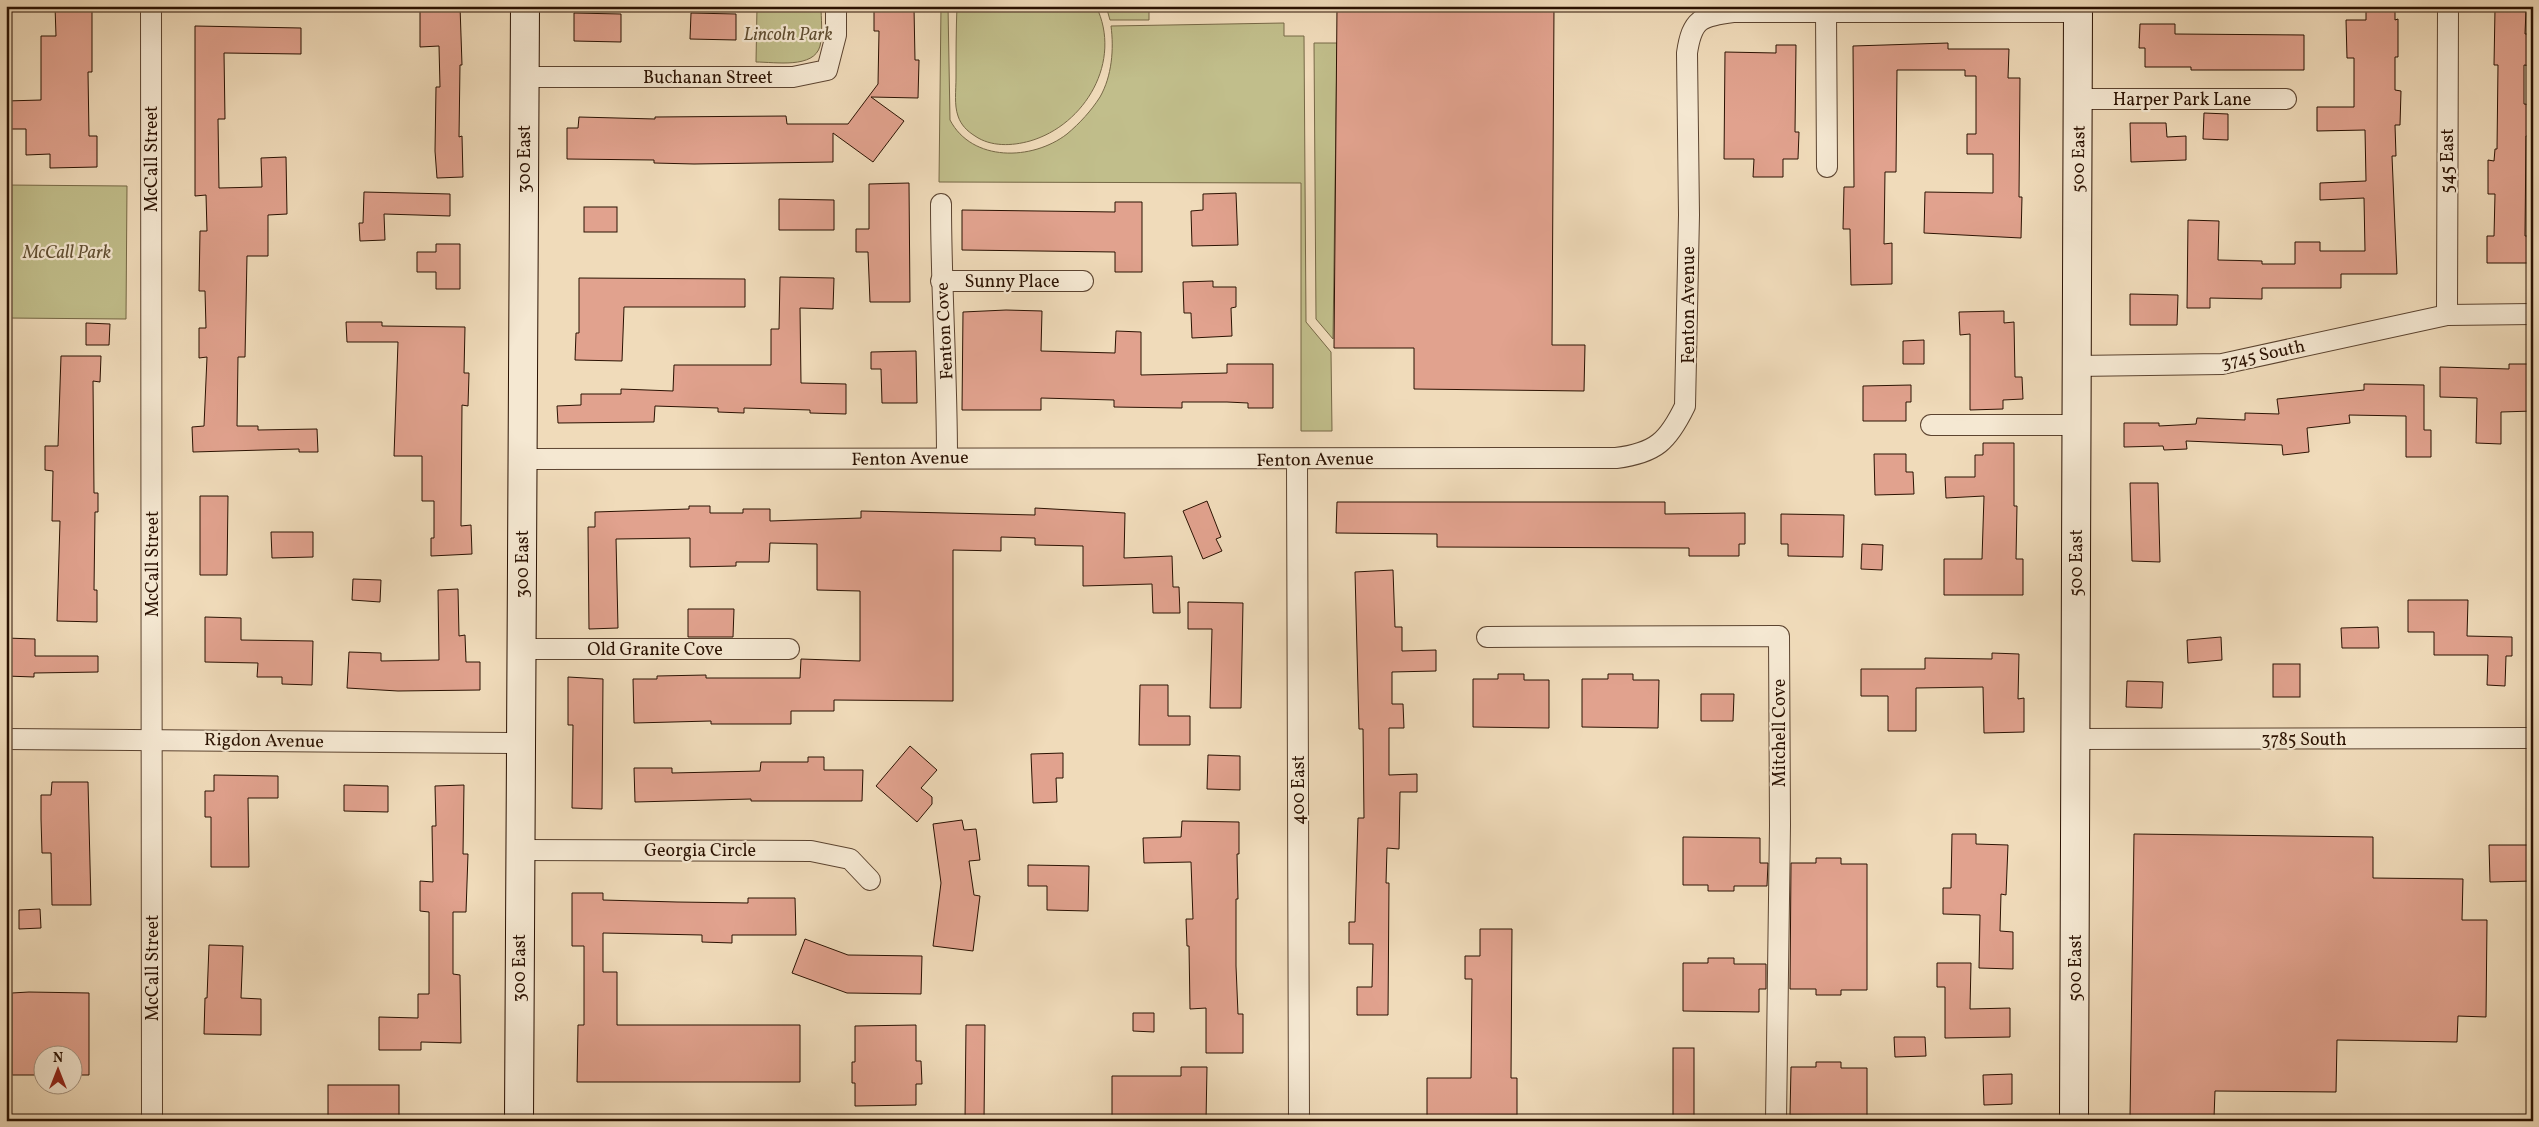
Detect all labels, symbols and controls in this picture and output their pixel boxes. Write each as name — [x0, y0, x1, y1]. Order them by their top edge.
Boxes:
park label: Lincoln Park — [743, 23, 833, 48]
street label: Buchanan Street — [643, 66, 773, 91]
street label: Harper Park Lane — [2113, 88, 2251, 113]
street label: McCall Street — [140, 106, 165, 212]
street label: 300 East — [513, 125, 538, 193]
street label: 500 East — [2066, 125, 2093, 193]
street label: 545 East — [2436, 129, 2461, 193]
park label: McCall Park — [22, 241, 111, 266]
street label: Fenton Avenue — [1677, 246, 1702, 364]
street label: Sunny Place — [964, 270, 1060, 295]
street label: Fenton Cove — [930, 282, 961, 380]
street label: 3745 South — [2219, 334, 2308, 377]
street label: Fenton Avenue — [851, 446, 969, 473]
street label: Fenton Avenue — [1256, 447, 1374, 474]
street label: McCall Street — [141, 511, 166, 617]
street label: 500 East — [2065, 529, 2090, 597]
street label: 300 East — [511, 530, 536, 598]
street label: Old Granite Cove — [587, 638, 723, 663]
street label: Mitchell Cove — [1768, 679, 1793, 787]
street label: Rigdon Avenue — [204, 728, 324, 755]
street label: 3785 South — [2261, 728, 2347, 753]
street label: 400 East — [1287, 755, 1312, 825]
street label: Georgia Circle — [644, 839, 756, 864]
street label: McCall Street — [141, 915, 166, 1021]
street label: 300 East — [508, 934, 533, 1002]
street label: 500 East — [2064, 934, 2089, 1002]
north arrow — [32, 1044, 82, 1094]
text: N — [53, 1049, 63, 1068]

